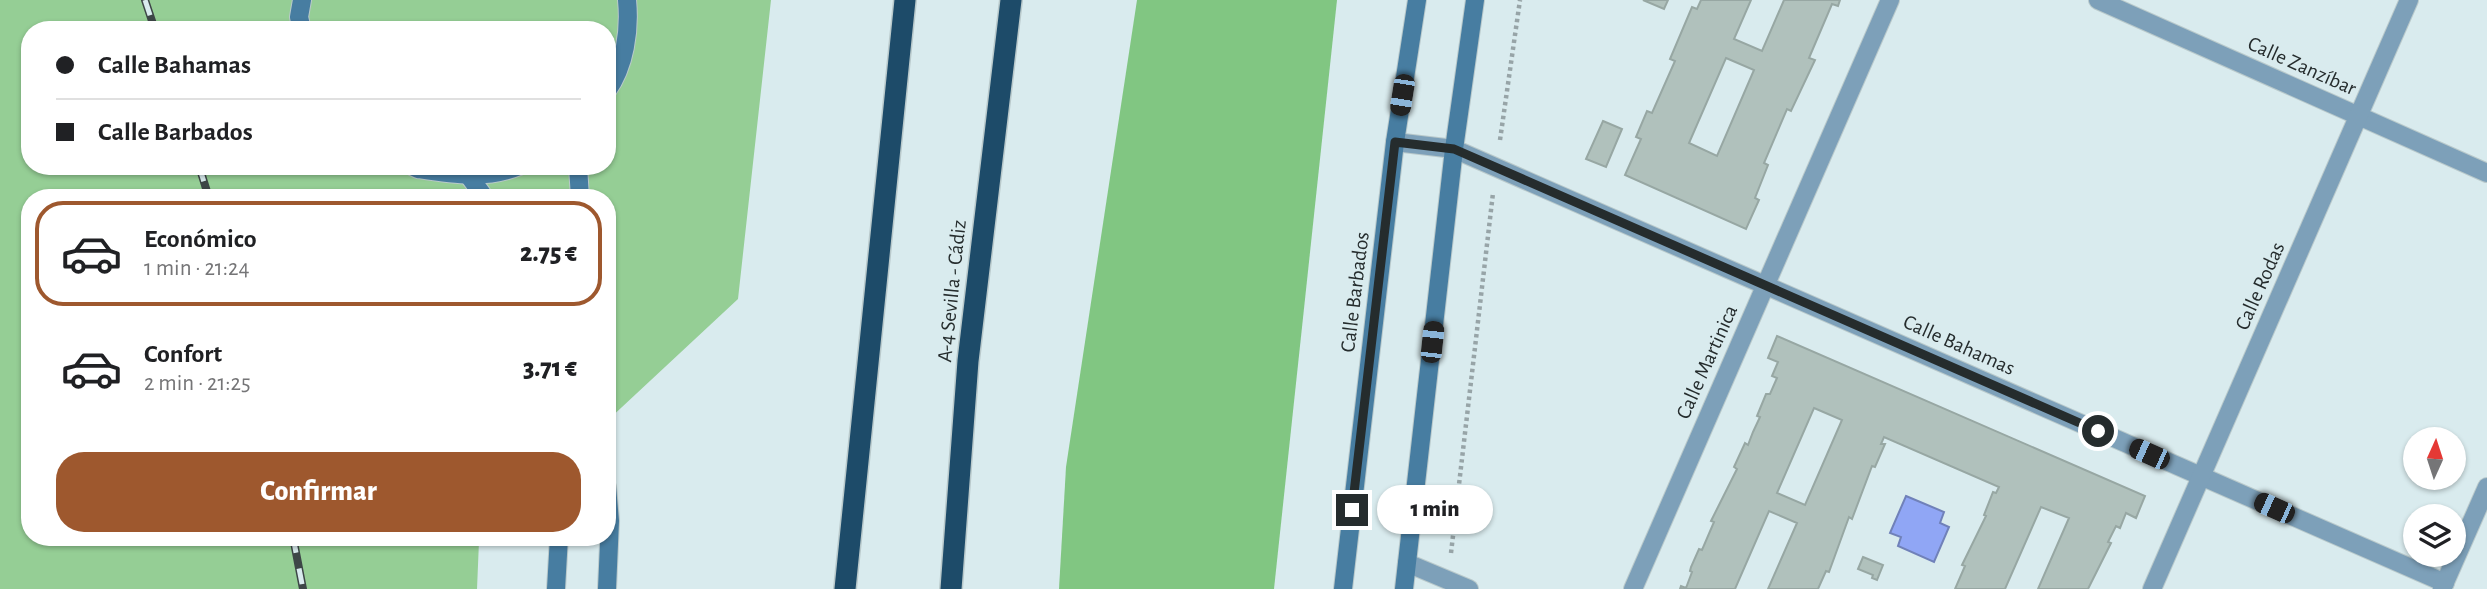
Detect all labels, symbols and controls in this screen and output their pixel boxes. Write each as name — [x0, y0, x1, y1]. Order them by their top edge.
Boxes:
street label: Calle Zanzíbar — [2245, 33, 2360, 99]
text: Calle Bahamas — [98, 52, 251, 78]
car — [1389, 73, 1416, 117]
text: Calle Barbados — [98, 119, 253, 145]
street label: A-4 Sevilla - Cádiz — [934, 219, 970, 363]
icon: car — [60, 222, 123, 285]
text: Económico — [144, 226, 257, 252]
street label: Calle Barbados — [1337, 231, 1373, 353]
street label: Calle Rodas — [2231, 239, 2289, 333]
text: 2.75 € — [520, 240, 577, 266]
text: 1 min · 21:24 — [144, 257, 250, 280]
street label: Calle Martinica — [1673, 302, 1742, 422]
street label: Calle Bahamas — [1900, 311, 2018, 379]
car — [1420, 320, 1445, 364]
icon: car — [60, 337, 123, 400]
text: Confort — [144, 341, 222, 367]
text: 3.71 € — [523, 355, 577, 381]
text: 2 min · 21:25 — [144, 372, 251, 395]
route start — [2082, 415, 2114, 447]
north arrow — [2403, 427, 2466, 490]
map controls — [2403, 427, 2466, 567]
car — [2126, 436, 2173, 472]
button: Confirmar — [56, 452, 581, 532]
callout: 1 min — [1376, 486, 1492, 534]
car — [2251, 490, 2298, 526]
route end — [1336, 494, 1368, 526]
text: 1 min — [1411, 498, 1459, 521]
button: layers — [2403, 504, 2466, 567]

